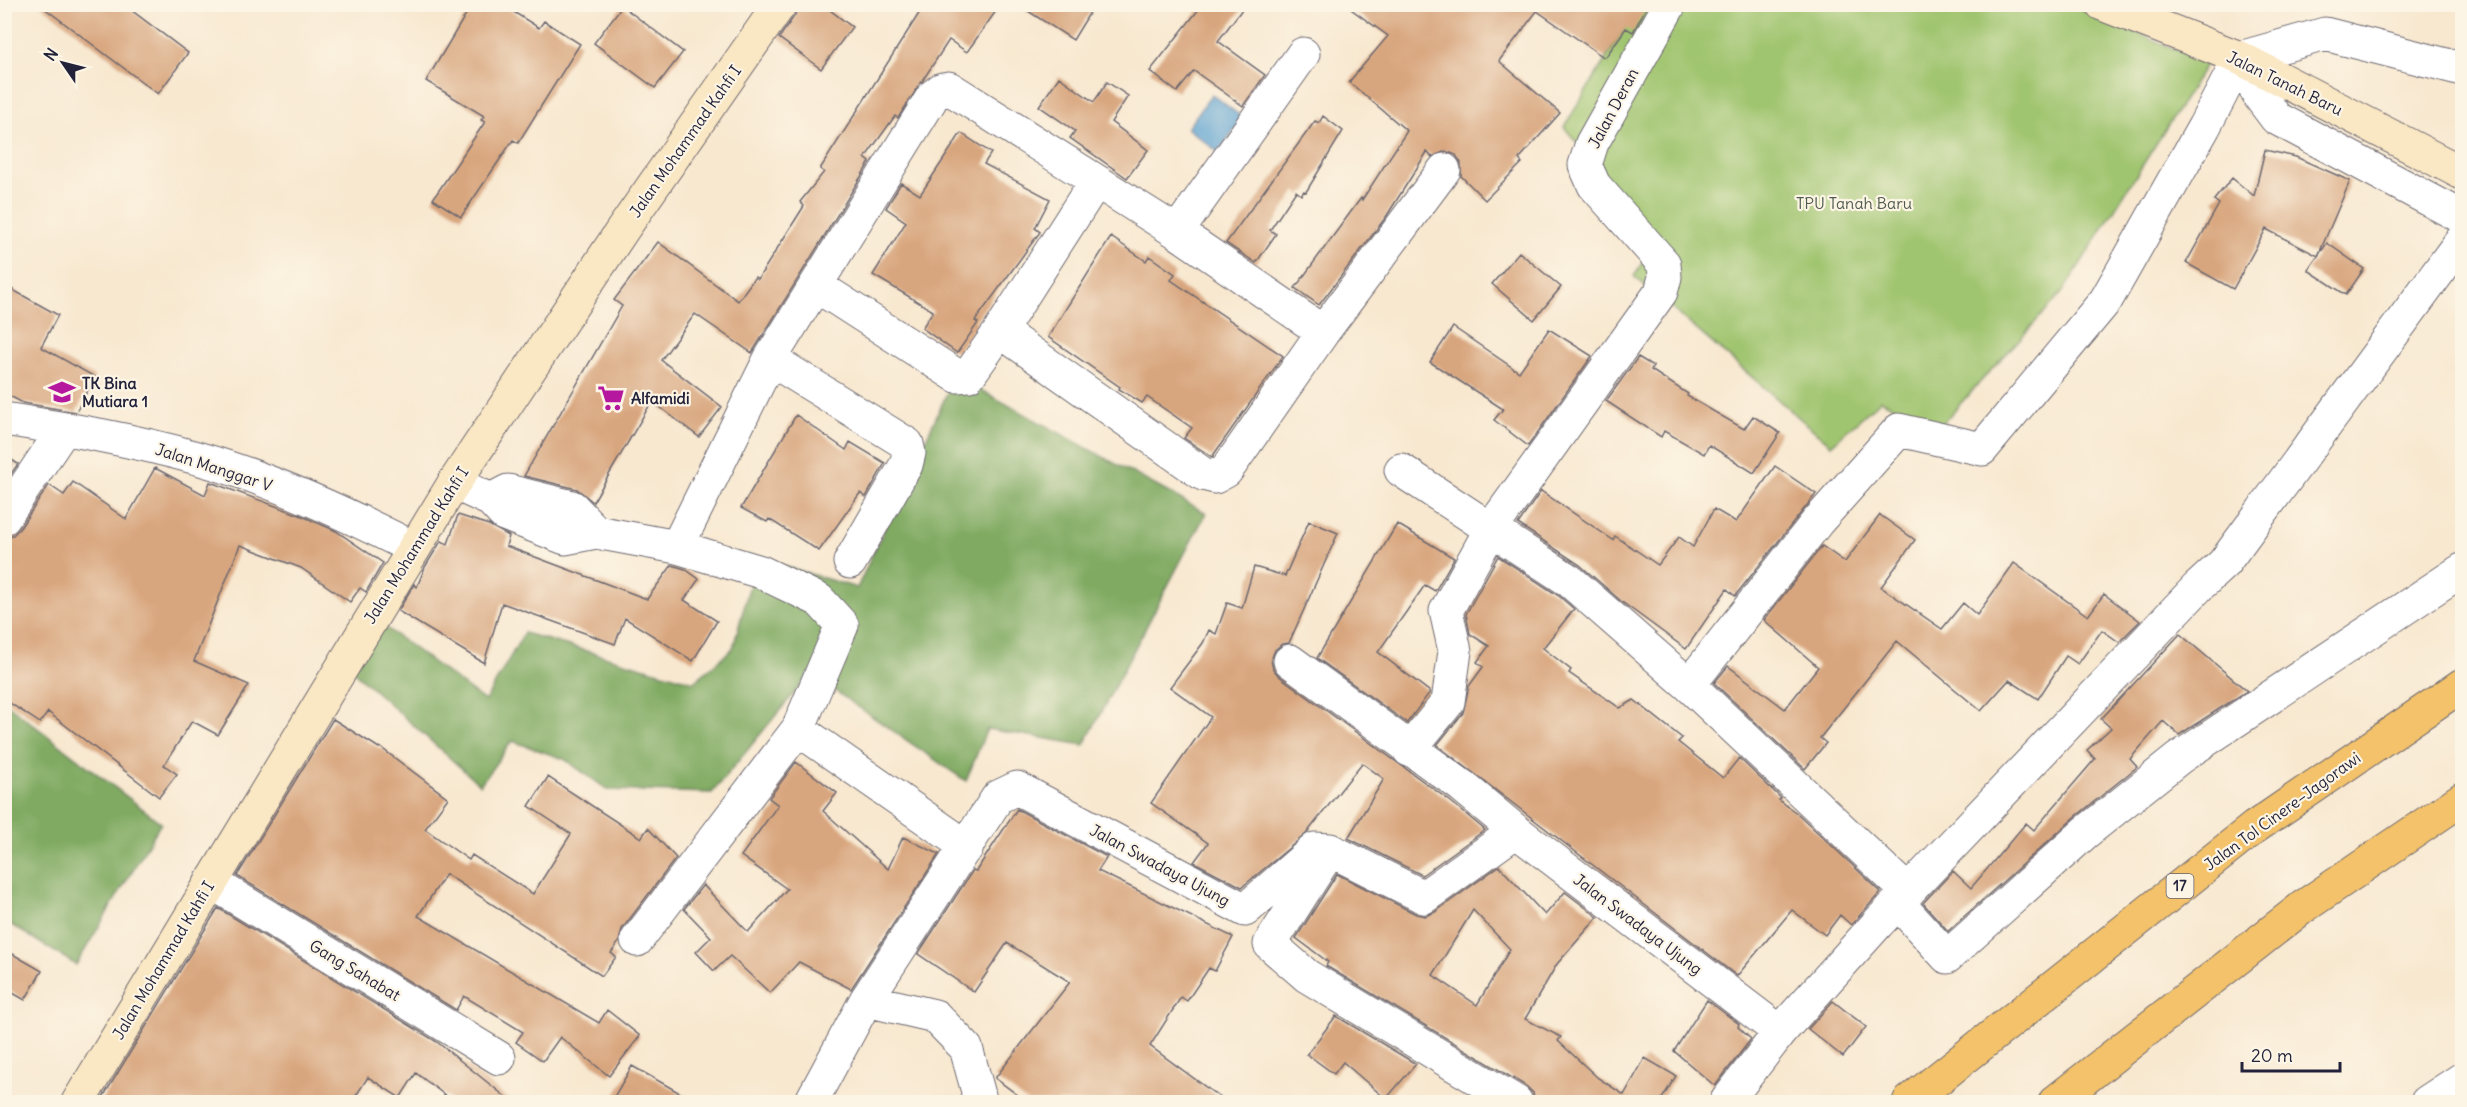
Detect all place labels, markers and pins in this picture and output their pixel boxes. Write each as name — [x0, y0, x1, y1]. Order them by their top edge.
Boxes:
place label: TK Bina Mutiara 1 — [82, 373, 148, 411]
school or university icon: TK Bina Mutiara 1 — [47, 377, 77, 407]
supermarket icon: Alfamidi — [596, 383, 626, 413]
place label: Alfamidi — [631, 388, 690, 408]

